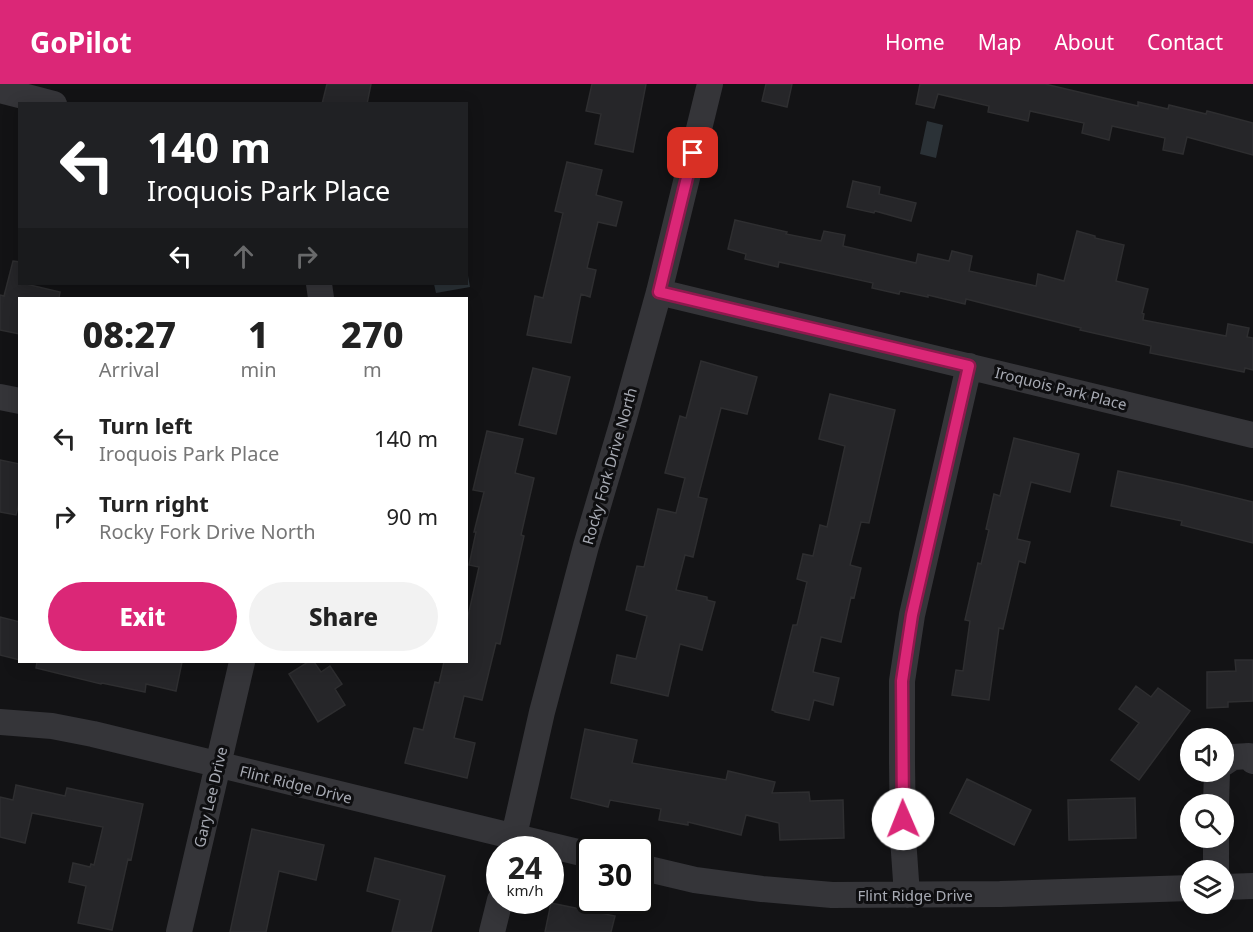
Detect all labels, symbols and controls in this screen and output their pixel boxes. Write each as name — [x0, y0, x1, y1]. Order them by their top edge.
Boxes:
text: GoPilot — [30, 23, 132, 61]
text: Home — [885, 28, 945, 56]
text: Map — [978, 28, 1021, 56]
text: About — [1054, 28, 1114, 56]
text: Contact — [1147, 28, 1223, 56]
text: 140 m — [147, 118, 271, 175]
icon: left — [48, 126, 126, 204]
pin — [667, 127, 718, 178]
icon: arrive — [676, 136, 709, 169]
text: Iroquois Park Place — [147, 172, 390, 209]
icon: left — [164, 240, 197, 273]
icon: ahead — [227, 240, 260, 273]
icon: right — [290, 240, 323, 273]
text: 08:27 — [82, 310, 176, 359]
text: 1 — [248, 310, 269, 359]
text: 270 — [341, 310, 404, 359]
text: Arrival — [99, 356, 160, 383]
text: min — [240, 356, 277, 383]
text: m — [363, 356, 382, 383]
street label: Iroquois Park Place — [993, 362, 1129, 414]
street label: Rocky Fork Drive North — [577, 385, 641, 547]
text: Turn left — [99, 410, 193, 440]
icon: left — [48, 422, 81, 455]
text: 140 m — [374, 423, 438, 453]
text: Iroquois Park Place — [99, 440, 279, 467]
text: Turn right — [99, 488, 209, 518]
icon: right — [48, 500, 81, 533]
text: 90 m — [387, 501, 438, 531]
text: Rocky Fork Drive North — [99, 518, 316, 545]
button: Exit — [48, 582, 237, 651]
button: Share — [249, 582, 438, 651]
map controls — [1180, 728, 1234, 914]
button: sound — [1180, 728, 1234, 782]
street label: Gary Lee Drive — [189, 745, 231, 849]
street label: Flint Ridge Drive — [238, 760, 354, 808]
position arrow — [871, 787, 935, 851]
button: search — [1180, 794, 1234, 848]
speed limit sign: 30 — [576, 836, 654, 914]
text: 24 — [508, 847, 542, 888]
button: layers — [1180, 860, 1234, 914]
text: km/h — [507, 880, 543, 900]
street label: Flint Ridge Drive — [857, 885, 973, 905]

